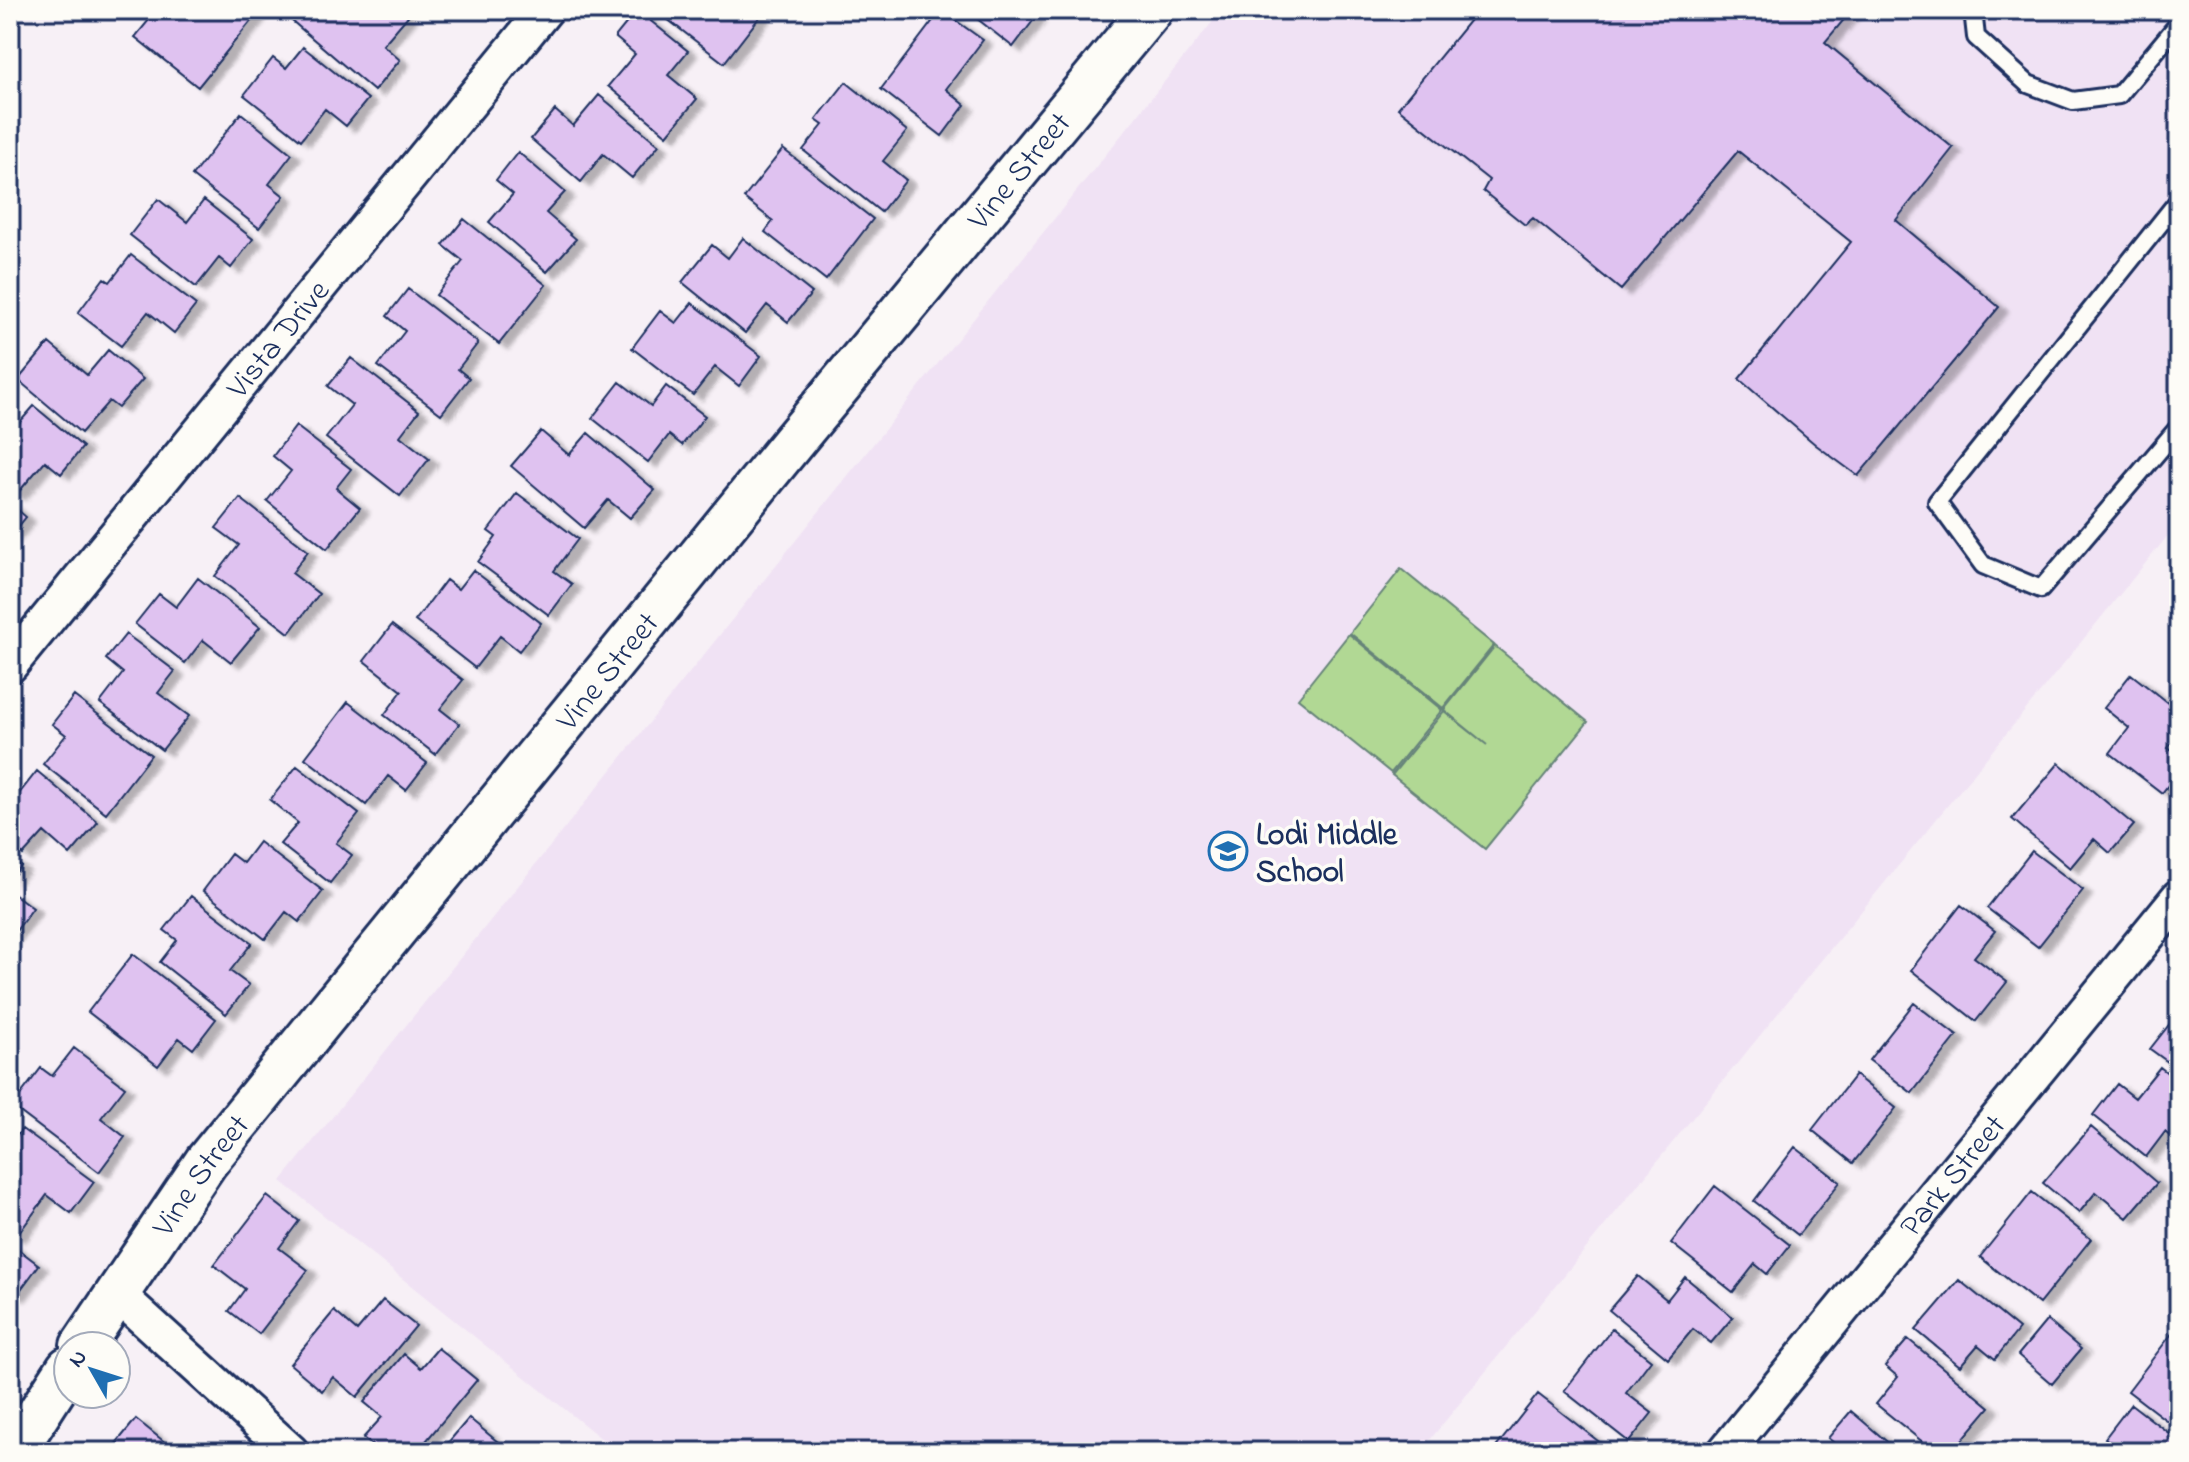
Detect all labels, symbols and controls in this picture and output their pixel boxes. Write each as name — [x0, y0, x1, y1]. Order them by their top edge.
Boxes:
street label: Vine Street — [957, 103, 1084, 242]
street label: Vista Drive — [216, 270, 343, 411]
street label: Vine Street — [546, 603, 672, 743]
place label: Lodi Middle School — [1256, 813, 1399, 897]
school or university icon: Lodi Middle School — [1207, 830, 1249, 872]
street label: Vine Street — [142, 1105, 263, 1248]
street label: Park Street — [1890, 1105, 2019, 1249]
north arrow — [52, 1330, 132, 1410]
text: N — [62, 1343, 96, 1375]

